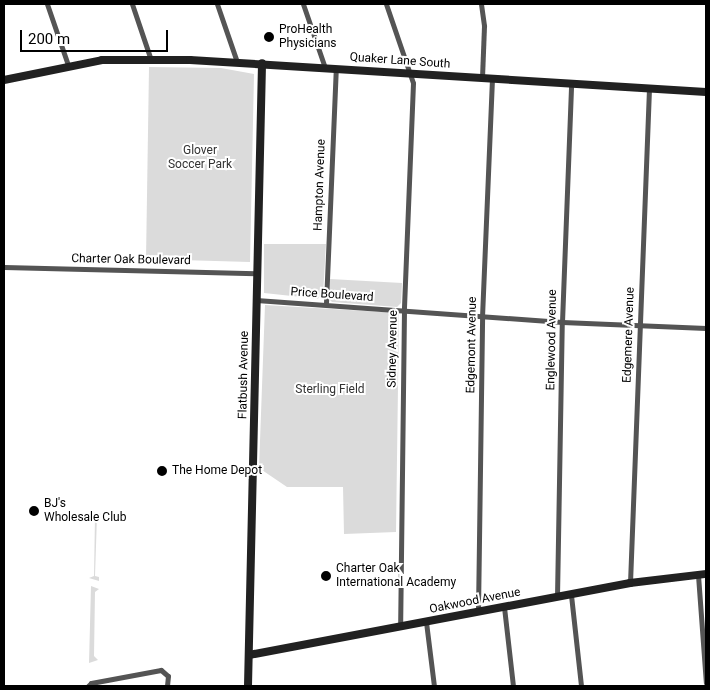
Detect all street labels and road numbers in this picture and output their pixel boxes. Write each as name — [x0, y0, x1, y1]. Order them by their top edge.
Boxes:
street label: Quaker Lane South — [349, 50, 451, 72]
street label: Hampton Avenue — [311, 139, 329, 231]
street label: Charter Oak Boulevard — [71, 252, 191, 268]
street label: Price Boulevard — [290, 285, 374, 305]
street label: Edgemere Avenue — [620, 287, 638, 383]
street label: Englewood Avenue — [544, 289, 560, 391]
street label: Edgemont Avenue — [464, 297, 480, 393]
street label: Sidney Avenue — [385, 310, 401, 388]
street label: Flatbush Avenue — [236, 331, 252, 419]
street label: Oakwood Avenue — [428, 585, 522, 617]

